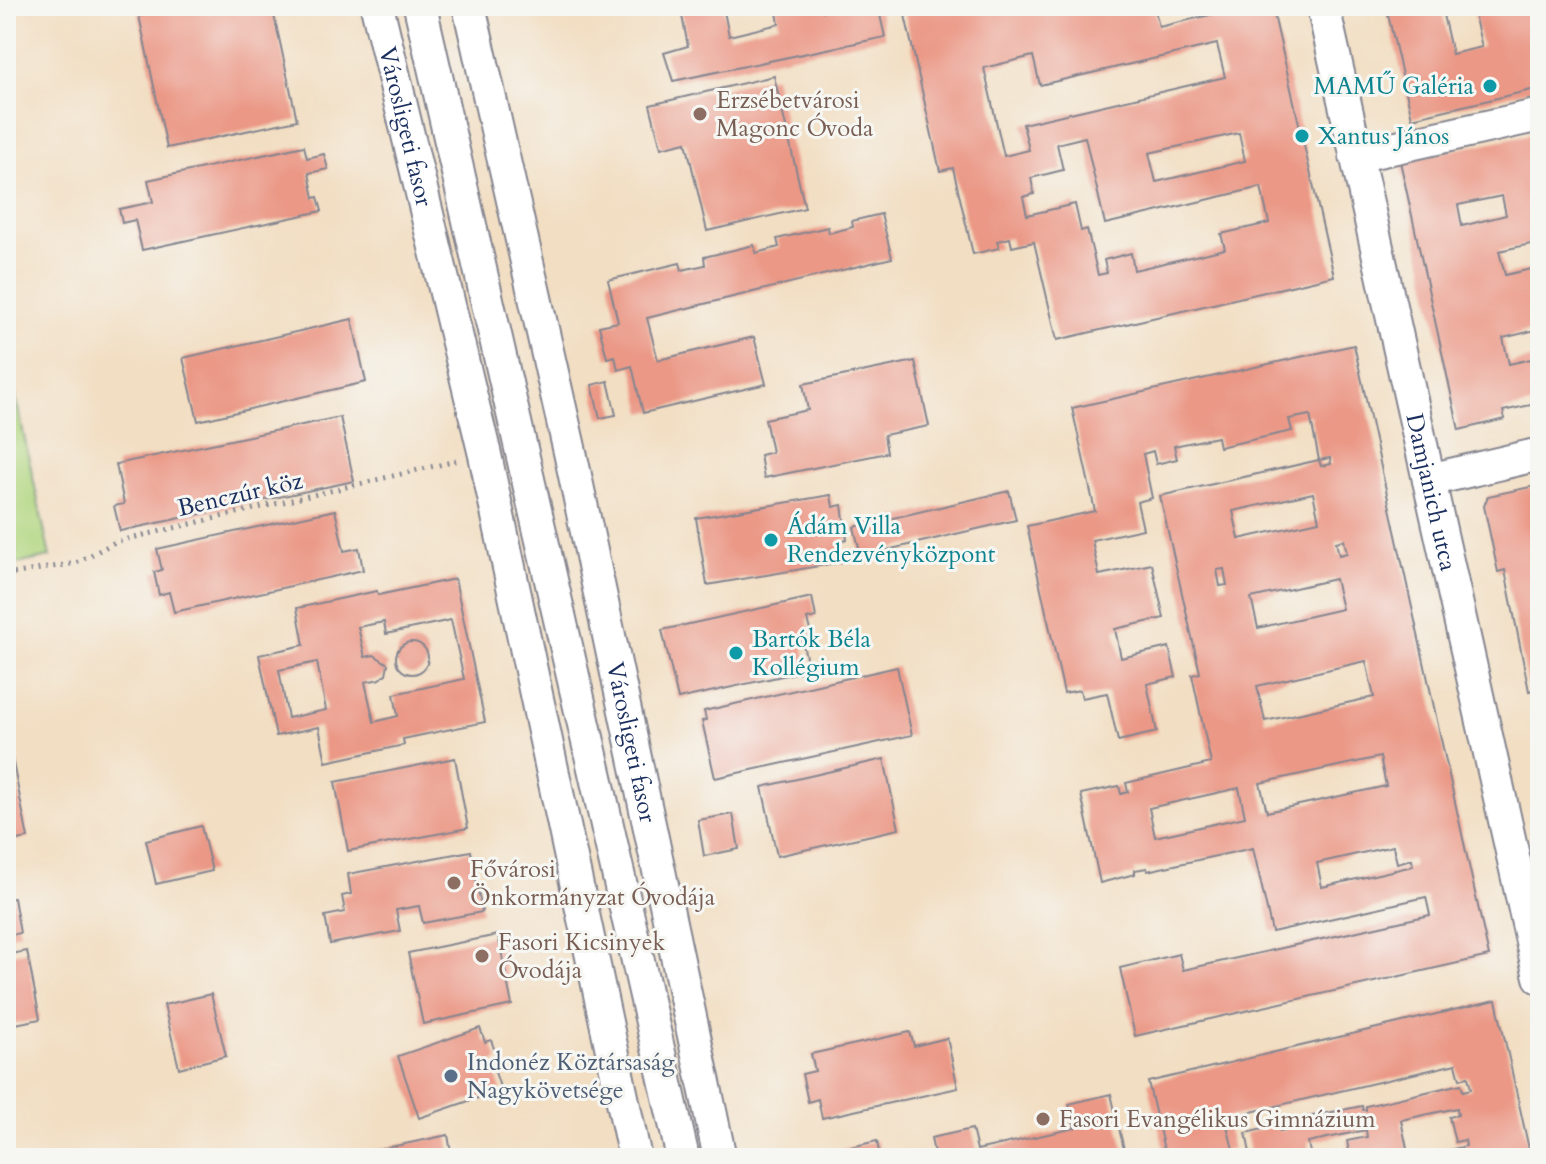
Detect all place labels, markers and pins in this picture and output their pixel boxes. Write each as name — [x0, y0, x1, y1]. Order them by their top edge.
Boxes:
place label: MAMŰ Galéria — [1313, 70, 1475, 103]
marker: MAMŰ Galéria — [1481, 77, 1499, 95]
place label: Erzsébetvárosi Magonc Óvoda — [716, 84, 874, 145]
marker: Erzsébetvárosi Magonc Óvoda — [691, 105, 709, 123]
place label: Xantus János — [1318, 120, 1449, 153]
marker: Xantus János — [1293, 127, 1311, 145]
place label: Ádám Villa Rendezvényközpont — [787, 510, 996, 571]
marker: Ádám Villa Rendezvényközpont — [762, 531, 780, 549]
place label: Bartók Béla Kollégium — [752, 623, 872, 684]
marker: Bartók Béla Kollégium — [727, 644, 745, 662]
place label: Fővárosi Önkormányzat Óvodája — [470, 853, 716, 914]
marker: Fővárosi Önkormányzat Óvodája — [445, 874, 463, 892]
place label: Fasori Kicsinyek Óvodája — [498, 926, 666, 987]
marker: Fasori Kicsinyek Óvodája — [473, 947, 491, 965]
place label: Indonéz Köztársaság Nagykövetsége — [467, 1046, 675, 1107]
marker: Indonéz Köztársaság Nagykövetsége — [442, 1067, 460, 1085]
place label: Fasori Evangélikus Gimnázium — [1059, 1103, 1376, 1136]
marker: Fasori Evangélikus Gimnázium — [1034, 1110, 1052, 1128]

